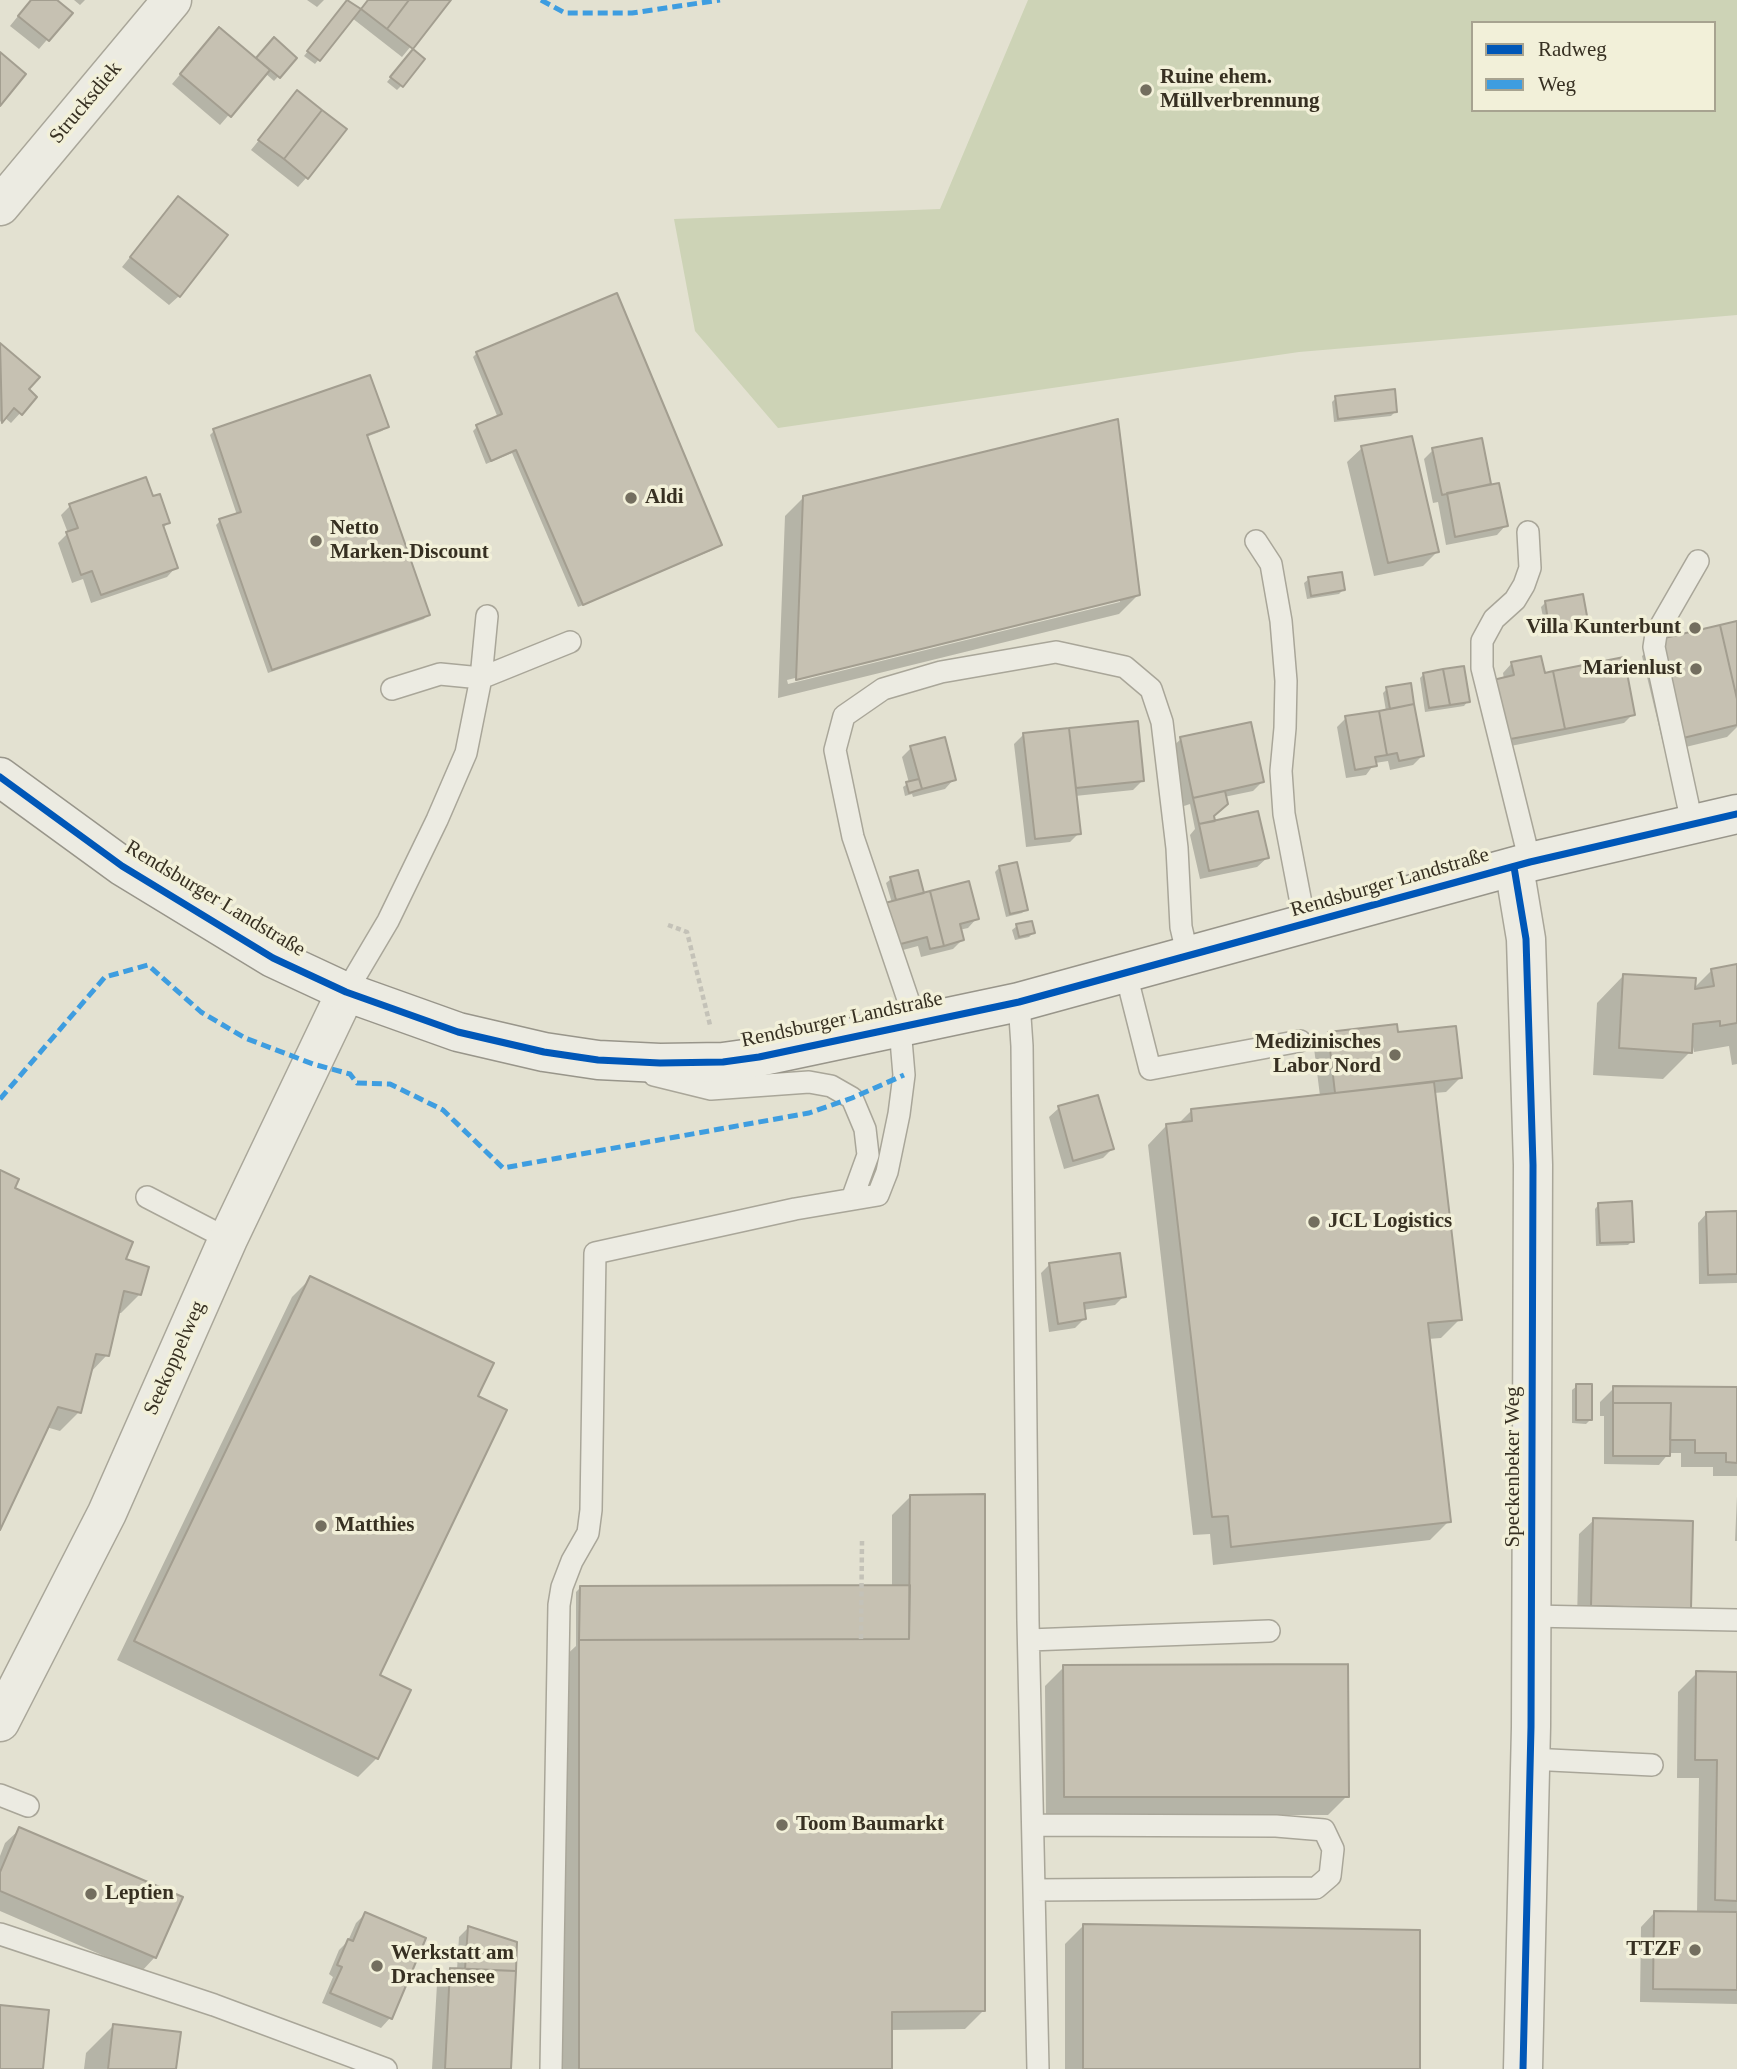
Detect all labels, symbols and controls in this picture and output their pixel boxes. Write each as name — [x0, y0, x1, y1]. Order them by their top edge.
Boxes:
legend — [1471, 21, 1716, 112]
text: Radweg — [1538, 37, 1607, 61]
street label: Strucksdiek — [44, 57, 128, 149]
place label: Ruine ehem. Müllverbrennung — [1160, 65, 1319, 115]
text: Weg — [1538, 72, 1576, 96]
marker: Ruine ehem. Müllverbrennung — [1138, 82, 1154, 98]
place label: Aldi — [645, 485, 684, 511]
marker: Aldi — [623, 490, 639, 506]
place label: Netto Marken-Discount — [330, 516, 489, 566]
marker: Netto Marken-Discount — [308, 533, 324, 549]
place label: Villa Kunterbunt — [1526, 615, 1681, 641]
marker: Villa Kunterbunt — [1687, 620, 1703, 636]
place label: Marienlust — [1583, 656, 1682, 682]
marker: Marienlust — [1688, 661, 1704, 677]
street label: Rendsburger Landstraße — [120, 835, 310, 963]
street label: Rendsburger Landstraße — [1288, 843, 1492, 923]
street label: Rendsburger Landstraße — [739, 986, 945, 1054]
place label: Medizinisches Labor Nord — [1255, 1030, 1381, 1080]
marker: Medizinisches Labor Nord — [1387, 1047, 1403, 1063]
place label: JCL Logistics — [1328, 1209, 1452, 1235]
marker: JCL Logistics — [1306, 1214, 1322, 1230]
street label: Seekoppelweg — [139, 1297, 211, 1419]
street label: Speckenbeker Weg — [1500, 1387, 1526, 1547]
place label: Matthies — [335, 1513, 414, 1539]
marker: Matthies — [313, 1518, 329, 1534]
place label: Toom Baumarkt — [796, 1812, 944, 1838]
marker: Toom Baumarkt — [774, 1817, 790, 1833]
place label: Leptien — [105, 1881, 174, 1907]
marker: Leptien — [83, 1886, 99, 1902]
place label: TTZF — [1626, 1937, 1681, 1963]
place label: Werkstatt am Drachensee — [391, 1941, 514, 1991]
marker: TTZF — [1687, 1942, 1703, 1958]
marker: Werkstatt am Drachensee — [369, 1958, 385, 1974]

